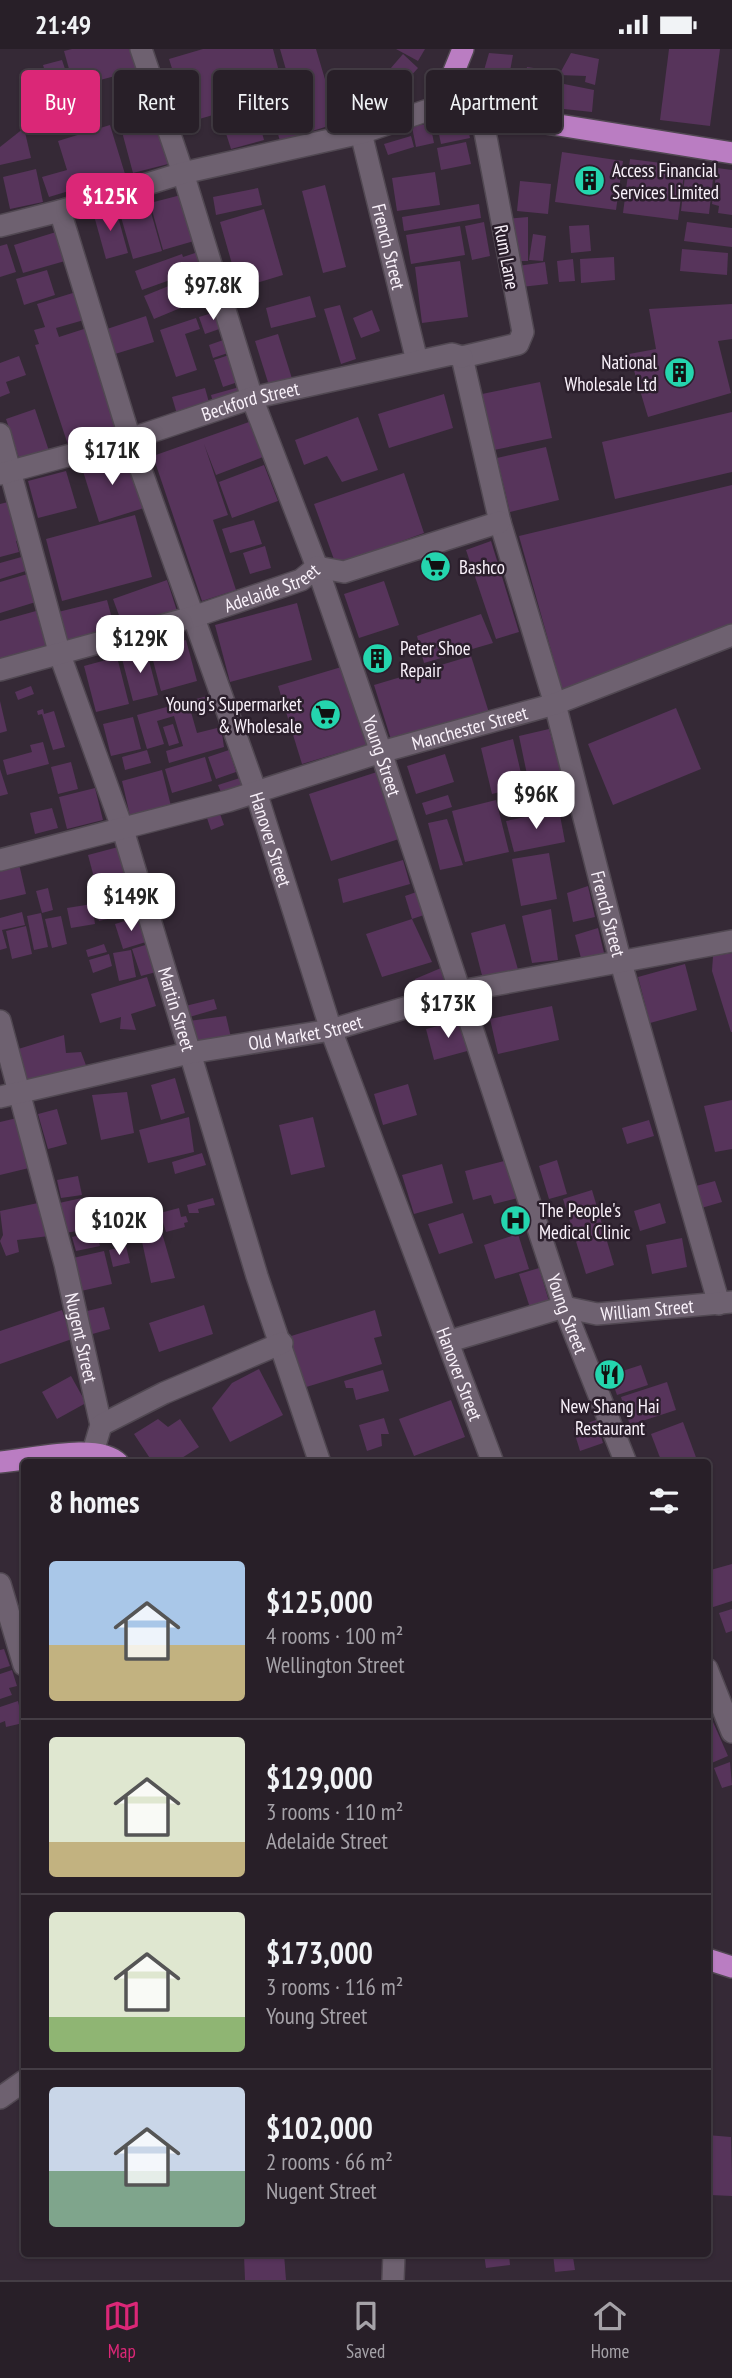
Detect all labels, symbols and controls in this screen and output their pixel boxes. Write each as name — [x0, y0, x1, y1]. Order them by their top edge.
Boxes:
text: 21:49 — [35, 8, 91, 41]
chip: Buy — [21, 70, 100, 133]
chip: Rent — [114, 70, 199, 133]
chip: Filters — [213, 70, 313, 133]
chip: New — [327, 70, 412, 133]
chip: Apartment — [426, 70, 562, 133]
place label: Access Financial Services Limited — [612, 158, 719, 204]
building icon: Access Financial Services Limited — [572, 164, 606, 198]
pin: $125K — [61, 173, 159, 233]
text: $125K — [82, 181, 138, 210]
street label: French Street — [367, 201, 411, 293]
street label: Rum Lane — [489, 223, 525, 291]
pin: $97.8K — [156, 263, 270, 322]
text: $97.8K — [184, 270, 242, 299]
place label: National Wholesale Ltd — [564, 350, 658, 396]
building icon: National Wholesale Ltd — [663, 356, 697, 390]
street label: Beckford Street — [198, 376, 302, 426]
pin: $171K — [63, 427, 161, 487]
text: $171K — [84, 435, 140, 464]
supermarket icon: Bashco — [419, 550, 453, 584]
place label: Bashco — [459, 555, 505, 579]
street label: Adelaide Street — [221, 558, 325, 618]
pin: $129K — [91, 615, 189, 675]
text: $129K — [112, 623, 168, 652]
place label: Peter Shoe Repair — [400, 636, 471, 682]
building icon: Peter Shoe Repair — [360, 642, 394, 676]
place label: Young's Supermarket & Wholesale — [166, 692, 303, 738]
supermarket icon: Young's Supermarket & Wholesale — [308, 698, 342, 732]
street label: Manchester Street — [409, 700, 531, 755]
street label: Young Street — [357, 712, 407, 800]
pin: $96K — [495, 771, 577, 831]
text: $96K — [514, 779, 558, 808]
street label: Hanover Street — [245, 789, 297, 890]
street label: French Street — [586, 868, 631, 960]
pin: $149K — [82, 873, 180, 933]
text: $149K — [103, 881, 159, 910]
street label: Martin Street — [153, 964, 201, 1055]
pin: $173K — [399, 981, 497, 1040]
text: $173K — [420, 988, 476, 1017]
street label: Old Market Street — [246, 1009, 366, 1055]
pin: $102K — [70, 1197, 168, 1257]
place label: The People's Medical Clinic — [539, 1198, 631, 1244]
hospital icon: The People's Medical Clinic — [499, 1204, 533, 1238]
text: $102K — [91, 1205, 147, 1234]
street label: Young Street — [542, 1271, 594, 1358]
street label: Nugent Street — [60, 1290, 103, 1386]
street label: William Street — [600, 1293, 695, 1326]
street label: Hanover Street — [431, 1324, 488, 1425]
restaurant icon: New Shang Hai Restaurant — [593, 1358, 627, 1392]
place label: New Shang Hai Restaurant — [560, 1394, 660, 1440]
text: 8 homes — [49, 1482, 140, 1521]
icon: filters — [645, 1482, 683, 1520]
text: $125,000 — [266, 1582, 373, 1621]
icon: home — [105, 1589, 189, 1673]
text: 4 rooms · 100 m² — [266, 1621, 403, 1650]
text: Wellington Street — [266, 1650, 405, 1679]
text: $129,000 — [266, 1758, 373, 1797]
icon: home — [105, 1765, 189, 1849]
text: 3 rooms · 110 m² — [266, 1797, 403, 1826]
text: Adelaide Street — [266, 1826, 388, 1855]
text: $173,000 — [266, 1933, 373, 1972]
icon: home — [105, 1940, 189, 2024]
text: 3 rooms · 116 m² — [266, 1972, 403, 2001]
text: Young Street — [266, 2001, 367, 2030]
text: $102,000 — [266, 2108, 373, 2147]
icon: home — [105, 2115, 189, 2199]
text: 2 rooms · 66 m² — [266, 2147, 393, 2176]
text: Nugent Street — [266, 2176, 377, 2205]
tab: Map — [103, 2297, 141, 2363]
tab: Saved — [346, 2297, 385, 2363]
tab: Home — [591, 2297, 629, 2363]

